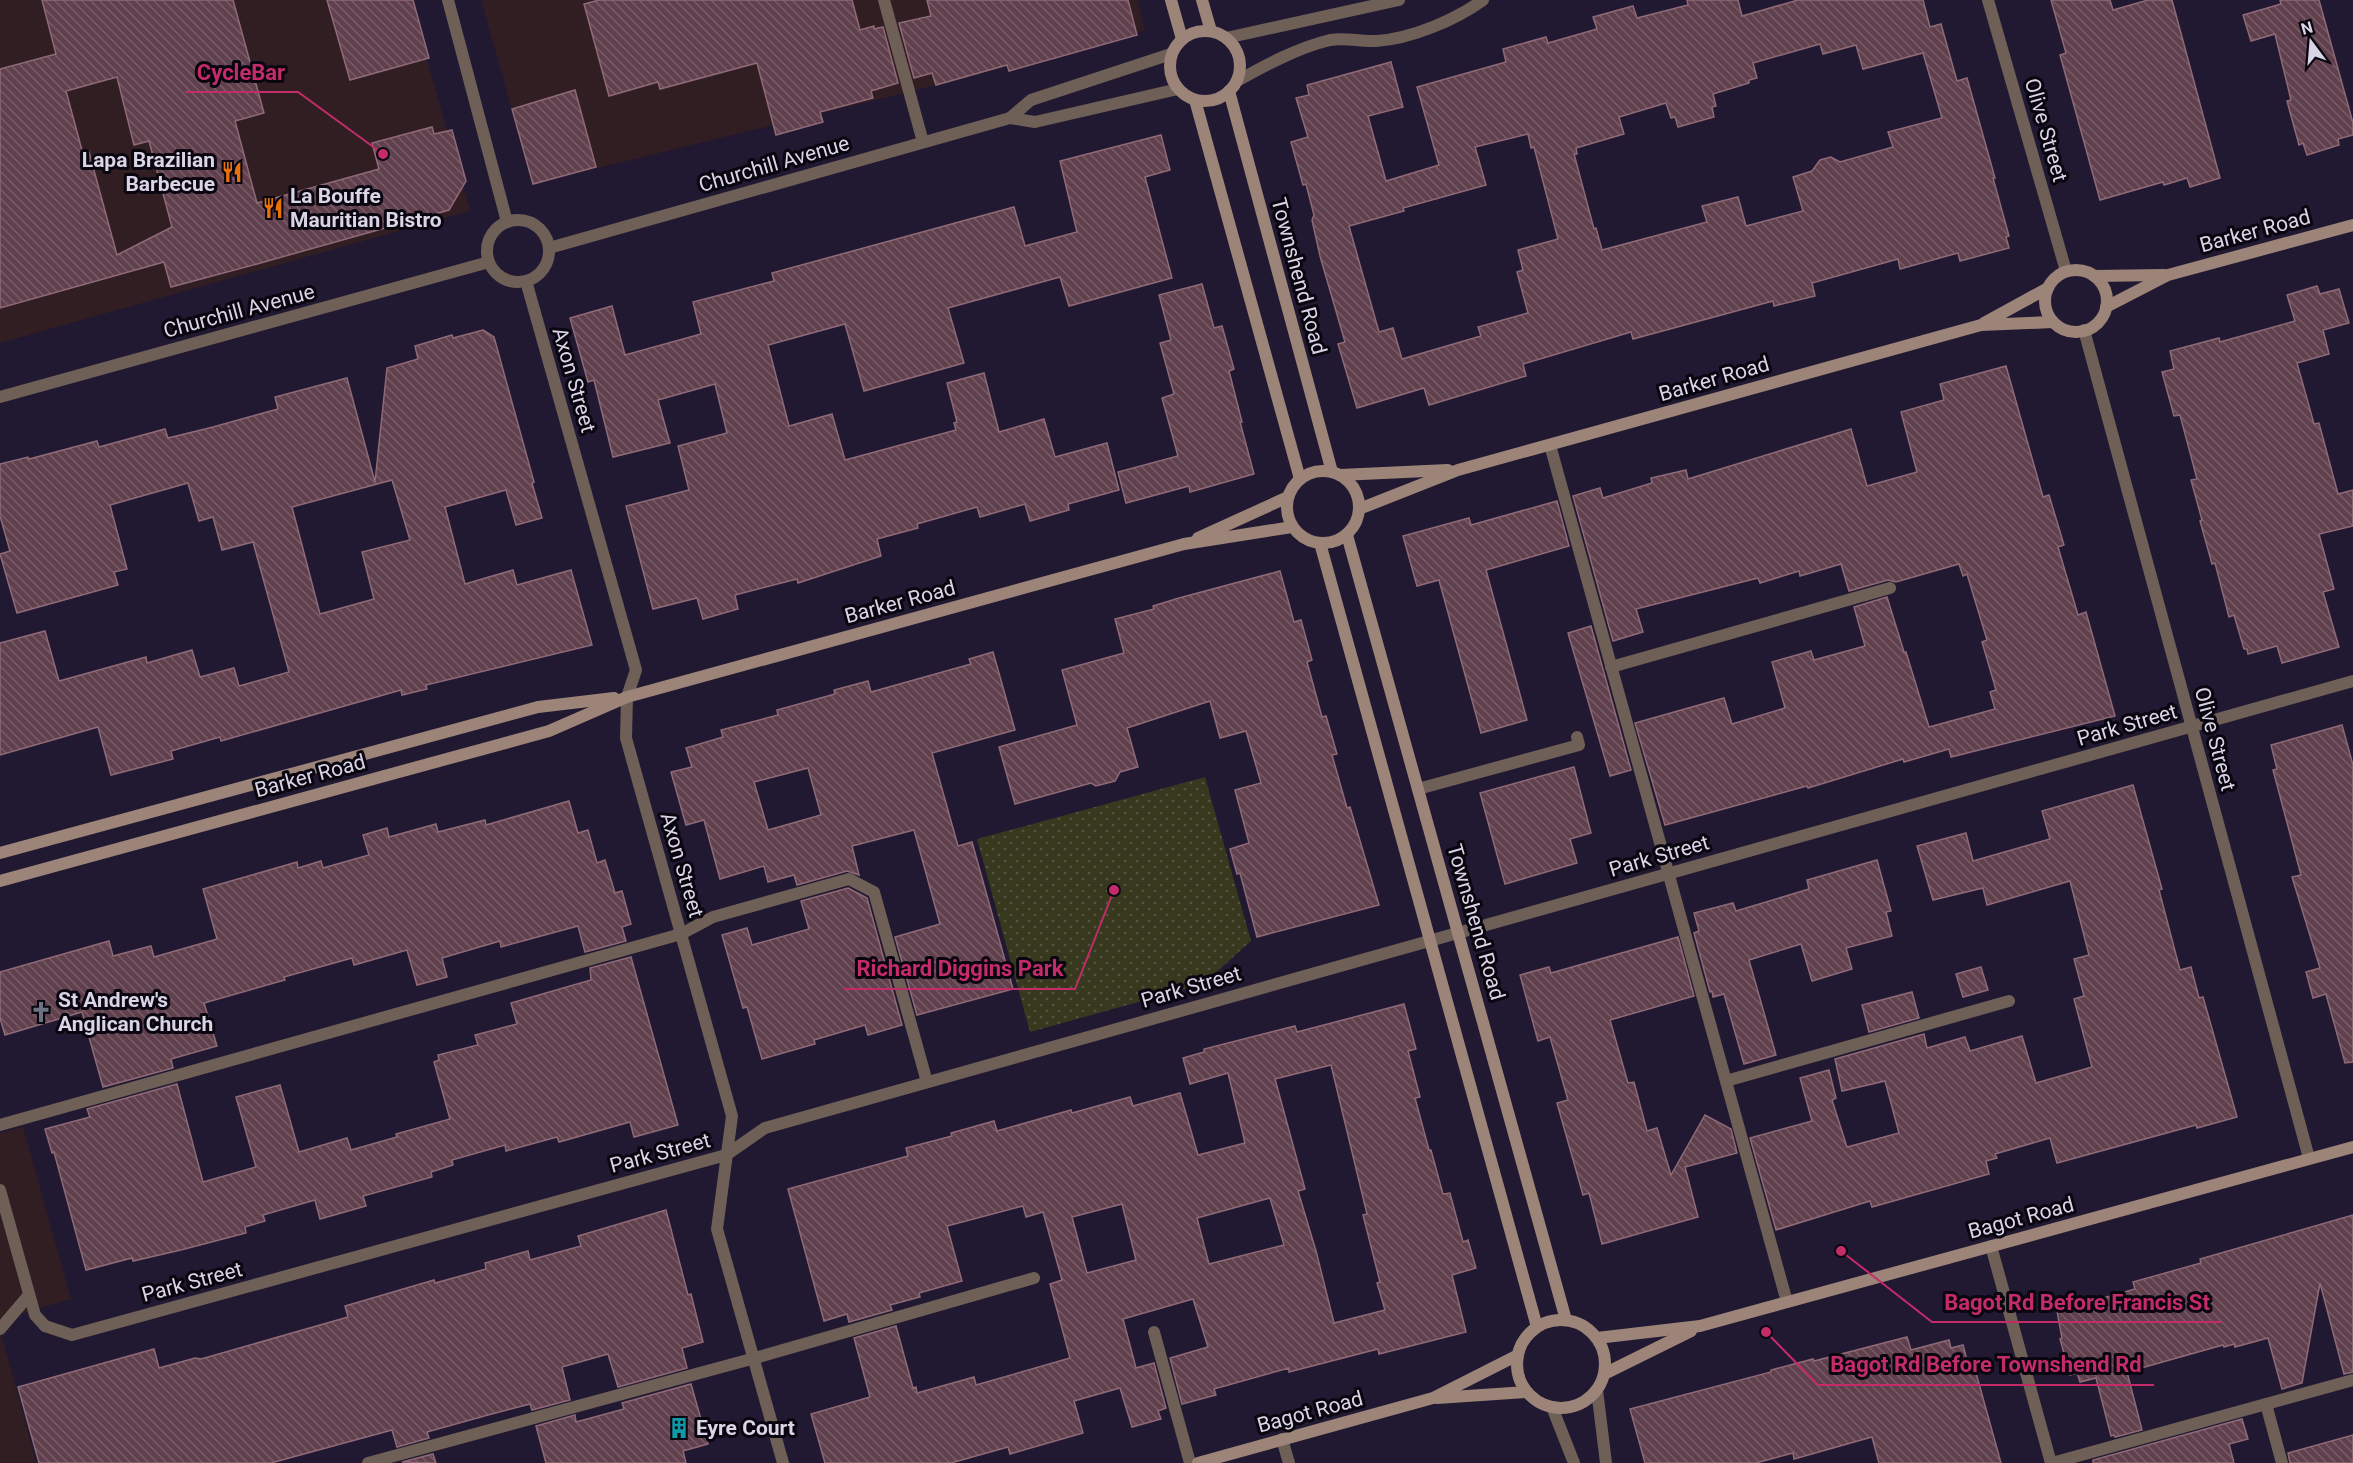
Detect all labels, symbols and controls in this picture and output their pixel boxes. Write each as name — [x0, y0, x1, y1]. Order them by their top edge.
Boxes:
north arrow — [2281, 12, 2341, 72]
text: N — [2299, 17, 2315, 39]
callout: CycleBar — [185, 52, 298, 92]
text: CycleBar — [197, 60, 285, 85]
street label: Olive Street — [2020, 76, 2072, 185]
street label: Churchill Avenue — [696, 131, 852, 197]
place label: Lapa Brazilian Barbecue — [82, 148, 215, 196]
restaurant icon: Lapa Brazilian Barbecue — [220, 160, 244, 184]
place label: La Bouffe Mauritian Bistro — [290, 184, 442, 232]
street label: Townshend Road — [1267, 195, 1331, 357]
restaurant icon: La Bouffe Mauritian Bistro — [261, 196, 285, 220]
street label: Barker Road — [2197, 205, 2313, 257]
street label: Churchill Avenue — [161, 279, 317, 343]
street label: Axon Street — [548, 325, 600, 435]
street label: Barker Road — [1656, 352, 1772, 406]
street label: Barker Road — [842, 576, 958, 628]
street label: Olive Street — [2190, 684, 2240, 794]
street label: Park Street — [2074, 699, 2180, 751]
street label: Barker Road — [252, 750, 368, 802]
street label: Axon Street — [656, 810, 708, 920]
street label: Park Street — [1606, 830, 1712, 882]
street label: Townshend Road — [1442, 841, 1510, 1003]
callout: Richard Diggins Park — [844, 949, 1075, 989]
text: Richard Diggins Park — [856, 956, 1064, 981]
street label: Park Street — [1138, 961, 1244, 1013]
place label: St Andrew's Anglican Church — [58, 988, 213, 1036]
church icon: St Andrew's Anglican Church — [29, 1000, 53, 1024]
street label: Park Street — [607, 1128, 713, 1178]
street label: Bagot Road — [1965, 1192, 2077, 1244]
street label: Park Street — [139, 1257, 245, 1307]
callout: Bagot Rd Before Francis St — [1932, 1282, 2222, 1322]
text: Bagot Rd Before Francis St — [1944, 1290, 2210, 1315]
callout: Bagot Rd Before Townshend Rd — [1818, 1345, 2154, 1385]
text: Bagot Rd Before Townshend Rd — [1830, 1352, 2142, 1377]
street label: Bagot Road — [1254, 1386, 1366, 1438]
building icon: Eyre Court — [667, 1416, 691, 1440]
place label: Eyre Court — [696, 1416, 795, 1440]

